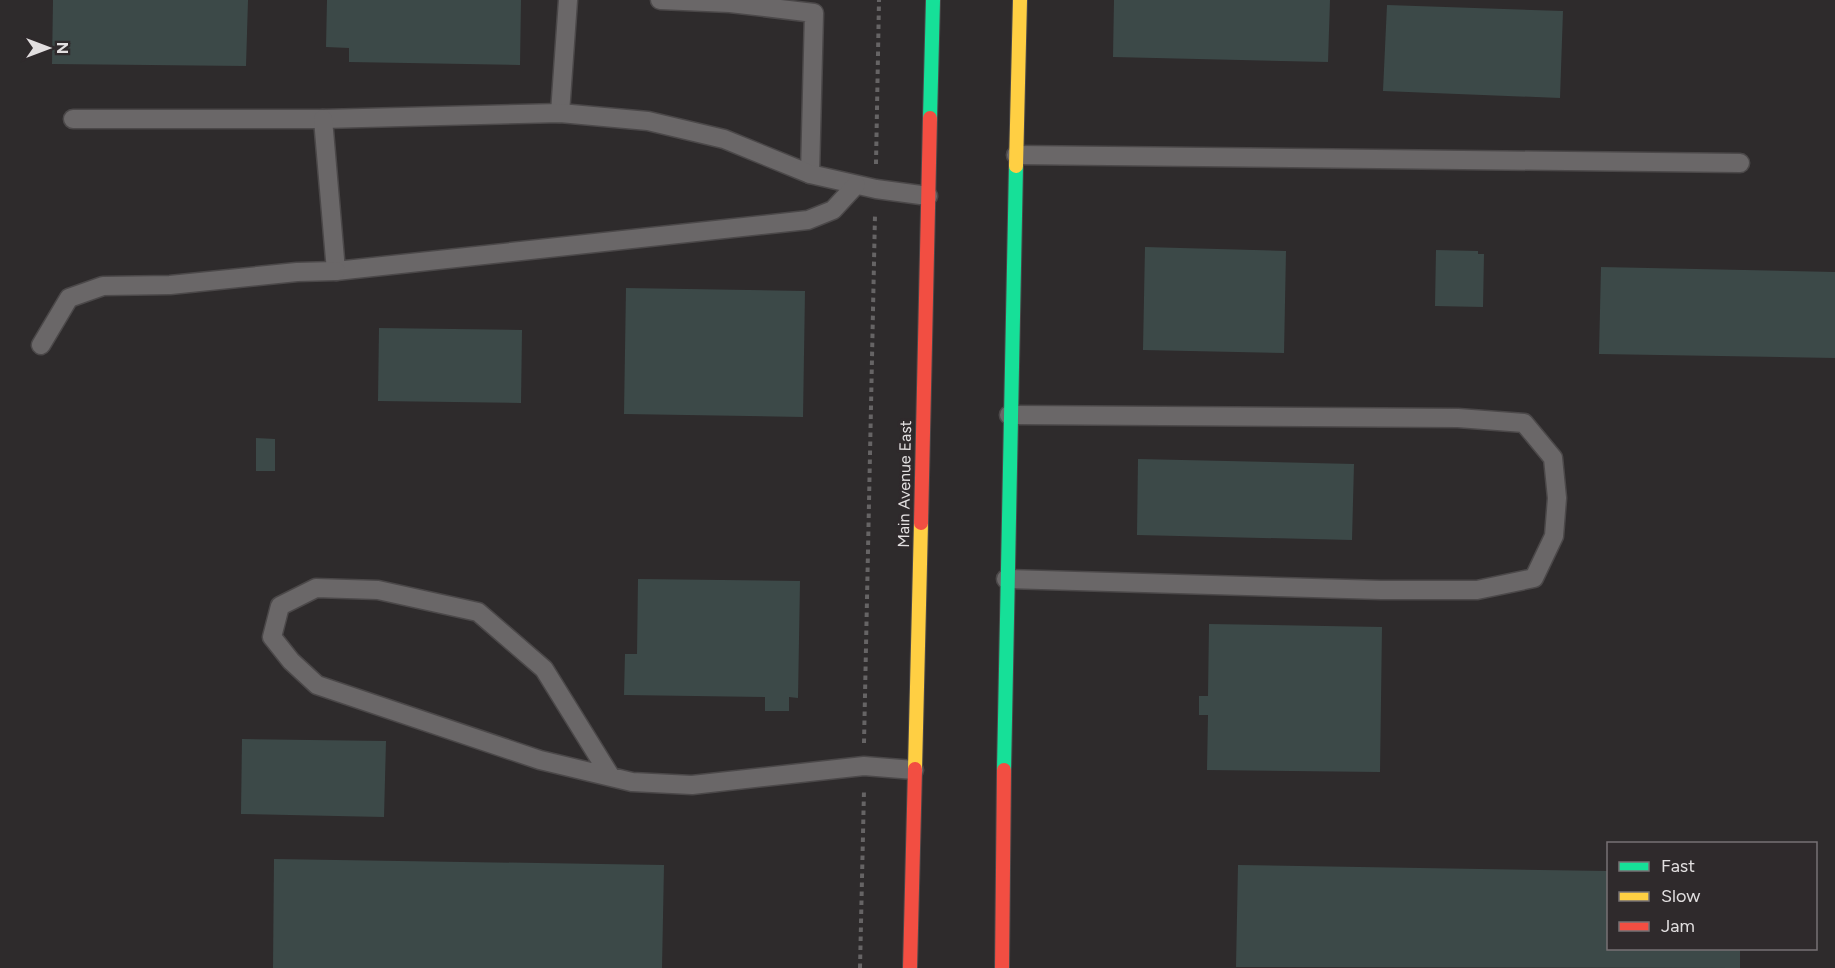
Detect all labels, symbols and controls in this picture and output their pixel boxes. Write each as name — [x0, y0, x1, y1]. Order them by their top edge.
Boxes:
north arrow — [18, 18, 78, 78]
text: N — [53, 42, 72, 54]
street label: Main Avenue East — [894, 420, 915, 548]
legend — [1607, 842, 1817, 950]
text: Fast — [1661, 855, 1695, 877]
text: Slow — [1661, 885, 1700, 907]
text: Jam — [1661, 915, 1695, 937]

